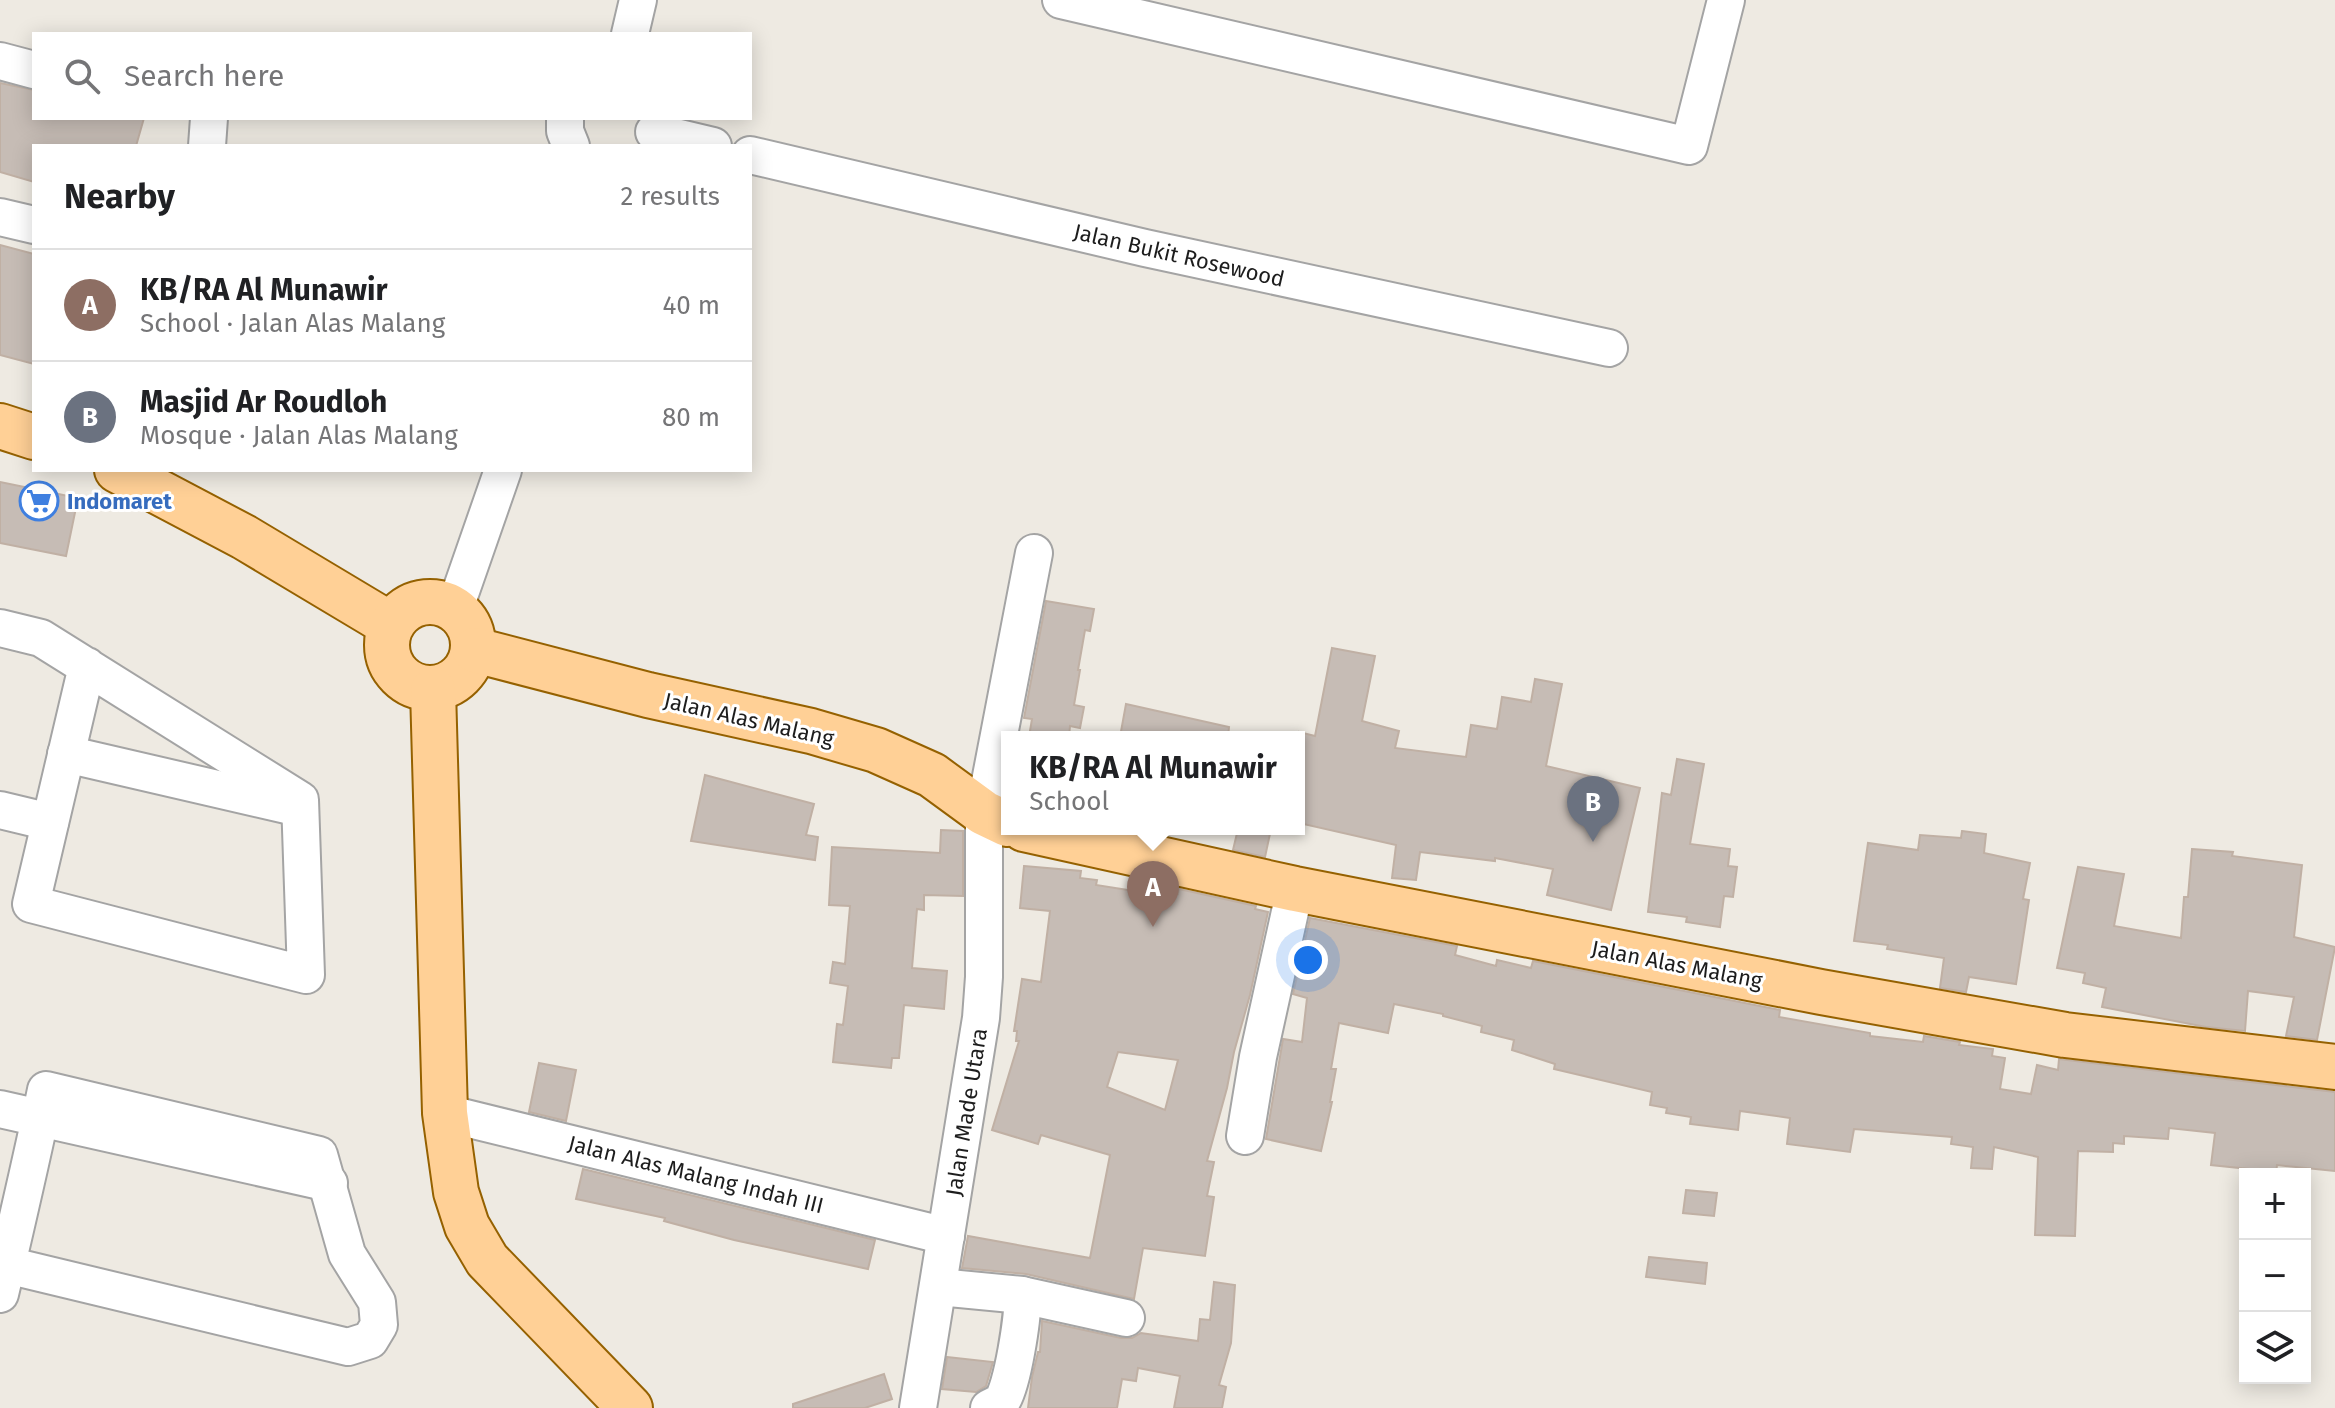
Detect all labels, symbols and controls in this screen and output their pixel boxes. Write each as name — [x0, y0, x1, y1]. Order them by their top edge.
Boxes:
search box — [32, 32, 752, 120]
icon: search — [60, 54, 104, 98]
text: Search here — [124, 58, 284, 94]
text: Nearby — [64, 176, 175, 217]
text: 2 results — [620, 181, 720, 212]
street label: Jalan Bukit Rosewood — [1071, 218, 1287, 293]
text: KB/RA Al Munawir — [140, 272, 387, 308]
text: A — [82, 290, 98, 321]
text: 40 m — [662, 290, 720, 321]
text: School · Jalan Alas Malang — [140, 308, 445, 339]
text: Masjid Ar Roudloh — [140, 384, 387, 420]
text: B — [82, 402, 98, 433]
text: 80 m — [662, 402, 720, 433]
text: Mosque · Jalan Alas Malang — [140, 420, 458, 451]
supermarket icon: Indomaret — [18, 480, 60, 522]
place label: Indomaret — [67, 488, 172, 515]
street label: Jalan Alas Malang — [661, 687, 837, 752]
popup — [1001, 731, 1305, 835]
text: KB/RA Al Munawir — [1029, 750, 1277, 786]
pin: B — [1567, 776, 1619, 842]
text: School — [1029, 786, 1109, 817]
pin: A — [1127, 861, 1179, 927]
street label: Jalan Alas Malang — [1589, 935, 1765, 994]
your location — [1288, 940, 1328, 980]
street label: Jalan Made Utara — [940, 1026, 993, 1198]
street label: Jalan Alas Malang Indah III — [565, 1130, 826, 1219]
map controls — [2239, 1168, 2311, 1384]
button: + — [2239, 1168, 2311, 1240]
button: − — [2239, 1240, 2311, 1312]
button: layers — [2239, 1312, 2311, 1384]

